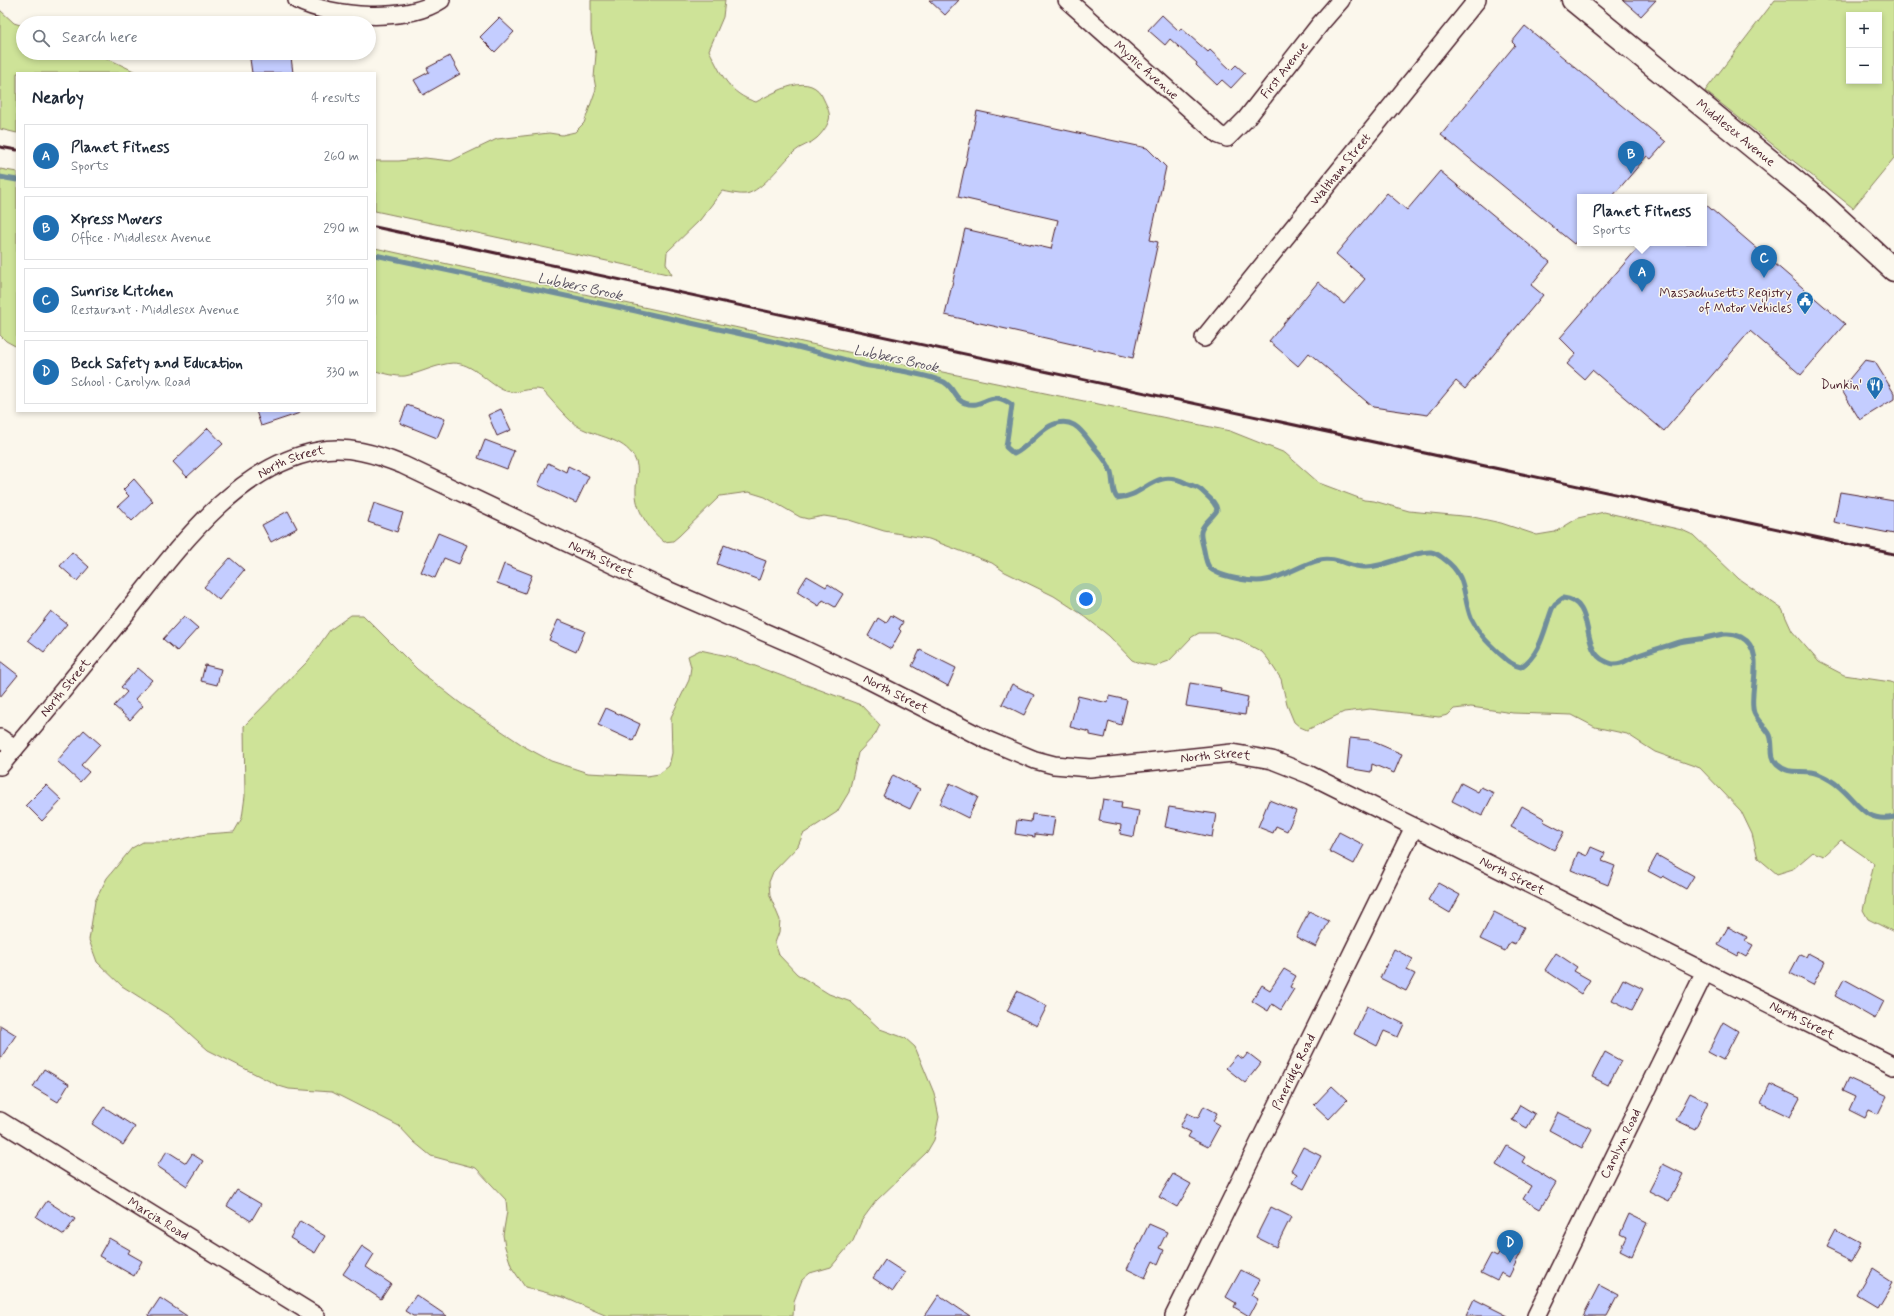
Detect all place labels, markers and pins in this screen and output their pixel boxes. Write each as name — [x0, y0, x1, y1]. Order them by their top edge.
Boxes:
pin: B — [1618, 141, 1644, 174]
pin: C — [1751, 245, 1777, 278]
pin: A — [1629, 259, 1655, 292]
place label: Massachusetts Registry of Motor Vehicles — [1659, 285, 1792, 317]
public building icon: Massachusetts Registry of Motor Vehicles — [1795, 290, 1815, 315]
restaurant icon: Dunkin' — [1865, 375, 1885, 400]
place label: Dunkin' — [1821, 377, 1862, 394]
pin: D — [1497, 1230, 1523, 1263]

